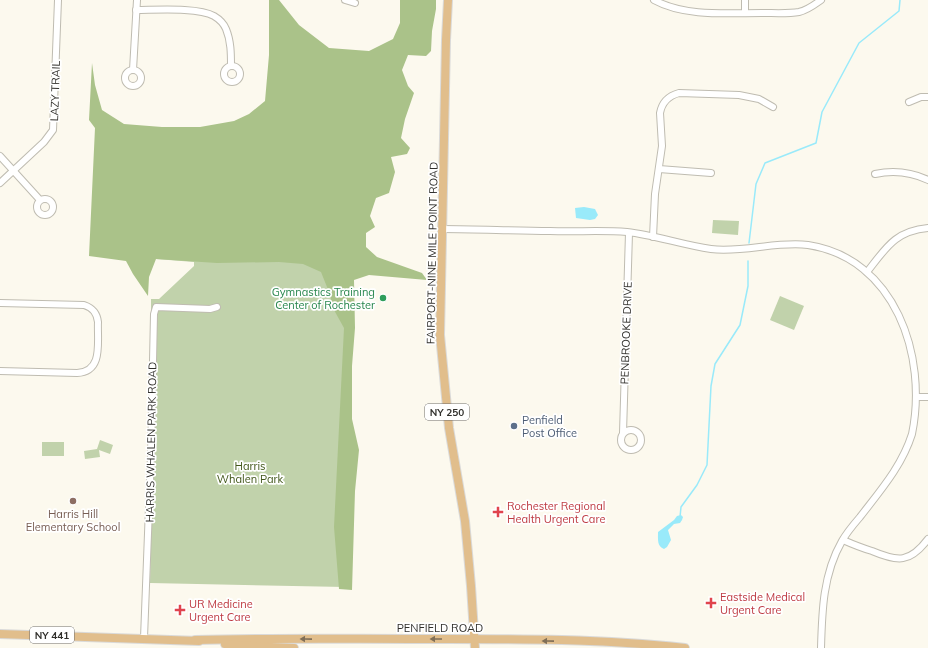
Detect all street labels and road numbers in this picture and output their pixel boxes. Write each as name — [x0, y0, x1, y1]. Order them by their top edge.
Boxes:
street label: LAZY TRAIL — [47, 60, 63, 122]
street label: FAIRPORT-NINE MILE POINT ROAD — [423, 162, 441, 344]
street label: PENBROOKE DRIVE — [617, 281, 635, 385]
street label: HARRIS WHALEN PARK ROAD — [143, 362, 159, 522]
road number: NY 250 — [425, 404, 469, 420]
street label: PENFIELD ROAD — [397, 621, 483, 635]
road number: NY 441 — [30, 627, 74, 643]

